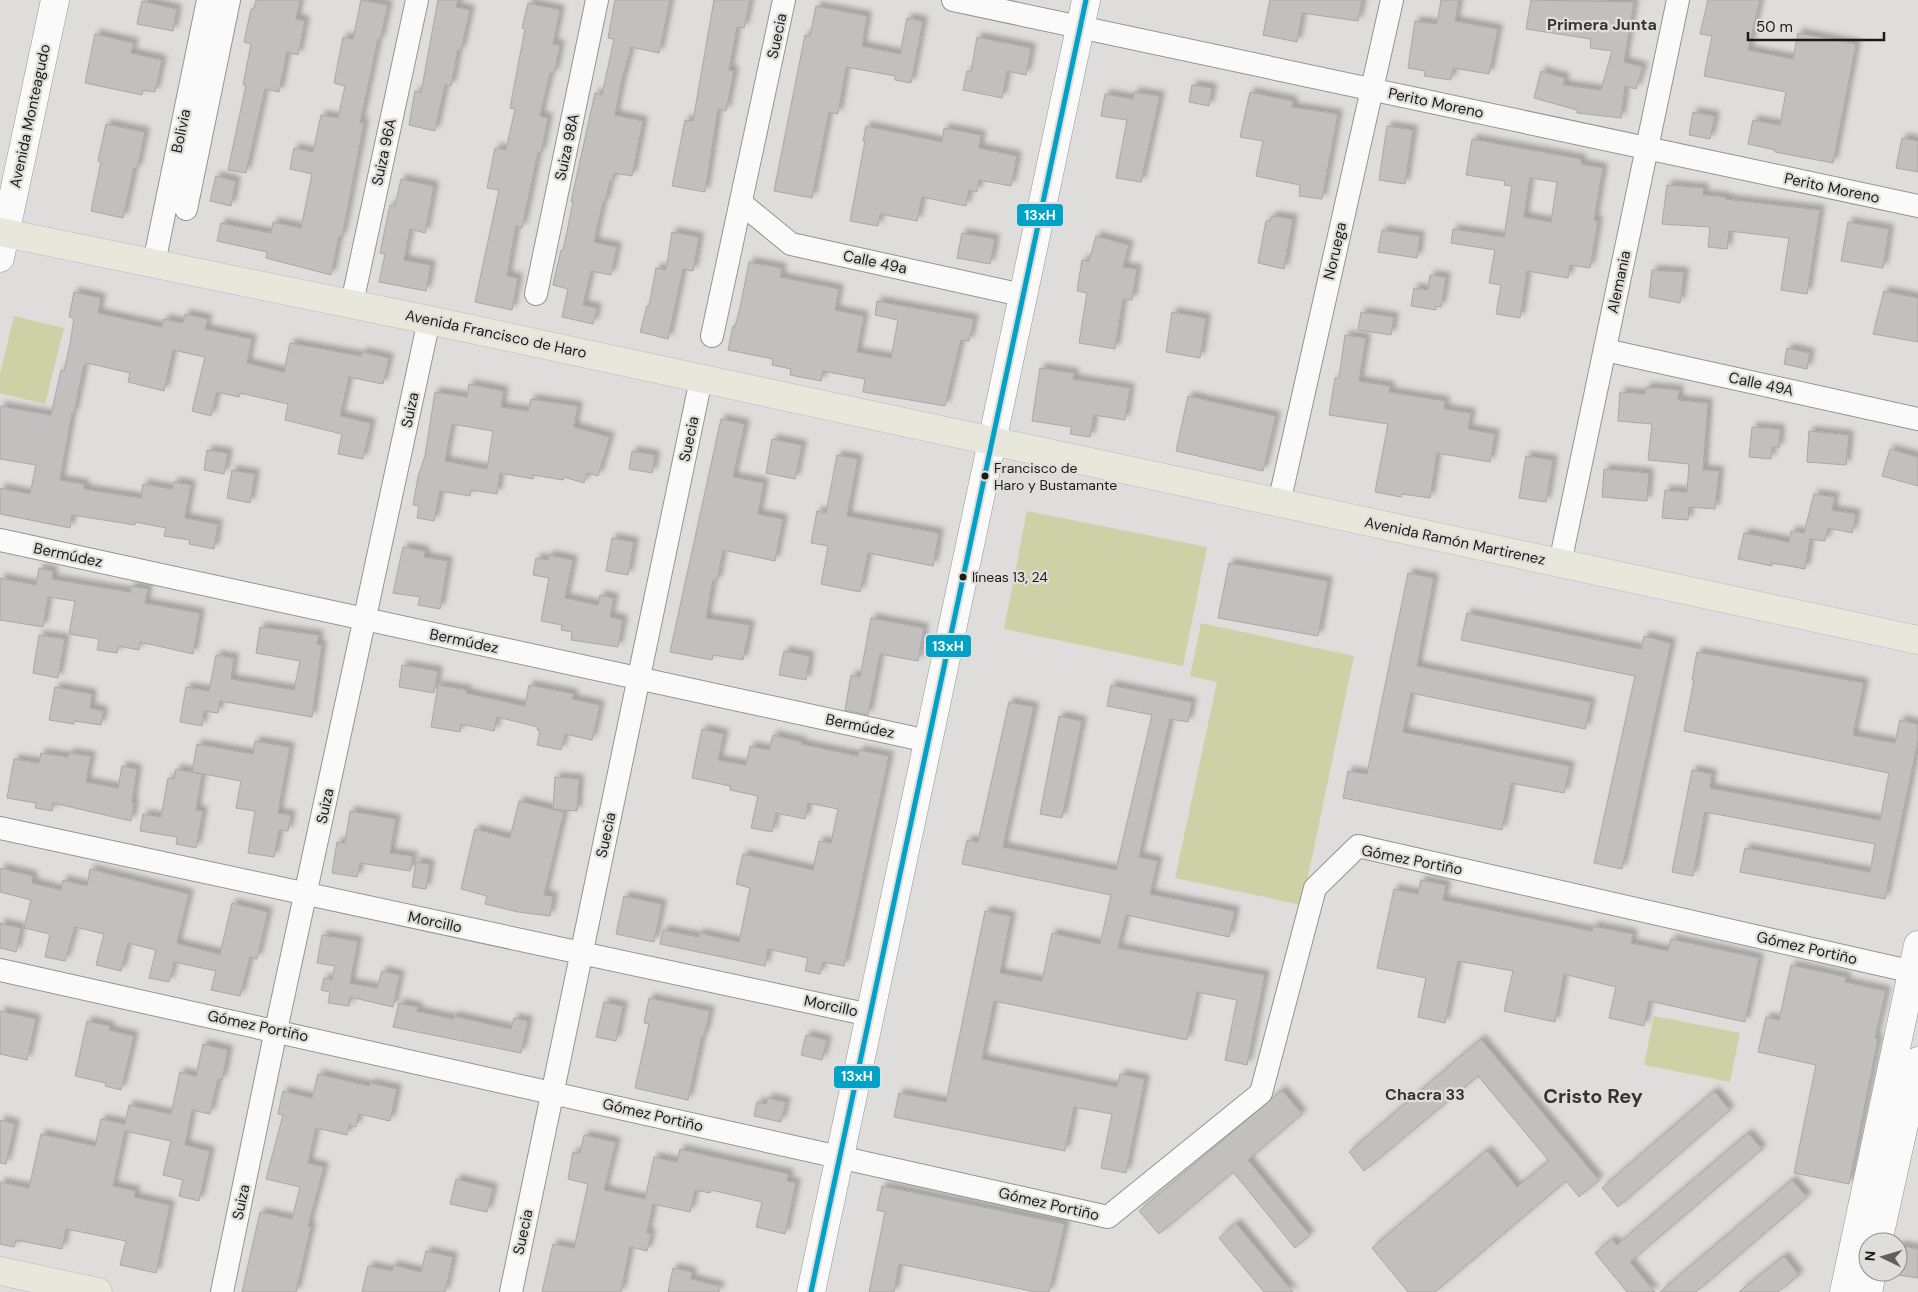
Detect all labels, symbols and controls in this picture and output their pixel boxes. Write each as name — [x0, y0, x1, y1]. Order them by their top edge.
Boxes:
scale bar — [1748, 10, 1884, 42]
street label: Suecia — [762, 11, 792, 61]
district label: Primera Junta — [1547, 14, 1657, 35]
text: 50 m — [1756, 17, 1793, 37]
street label: Avenida Monteagudo — [5, 42, 55, 190]
street label: Perito Moreno — [1386, 83, 1486, 123]
street label: Bolivia — [167, 107, 195, 155]
street label: Suiza 98A — [550, 112, 584, 182]
street label: Suiza 96A — [367, 117, 401, 187]
street label: Perito Moreno — [1782, 168, 1882, 208]
line badge: 13xH — [1016, 203, 1064, 227]
text: 13xH — [1024, 206, 1056, 224]
street label: Noruega — [1319, 220, 1351, 282]
street label: Calle 49a — [841, 245, 909, 279]
street label: Alemania — [1603, 249, 1635, 315]
street label: Avenida Francisco de Haro — [403, 305, 589, 363]
street label: Calle 49A — [1727, 367, 1795, 401]
street label: Suiza — [396, 390, 424, 430]
street label: Suecia — [674, 414, 704, 464]
place label: Francisco de Haro y Bustamante — [994, 459, 1117, 494]
marker: Francisco de Haro y Bustamante — [980, 471, 990, 481]
street label: Avenida Ramón Martirenez — [1363, 512, 1547, 570]
street label: Bermúdez — [32, 538, 104, 572]
place label: líneas 13, 24 — [972, 568, 1048, 586]
marker: líneas 13, 24 — [958, 572, 968, 582]
street label: Bermúdez — [428, 624, 500, 658]
line badge: 13xH — [925, 634, 972, 658]
text: 13xH — [932, 637, 964, 655]
street label: Bermúdez — [824, 709, 896, 743]
street label: Suiza — [311, 786, 339, 826]
street label: Suecia — [591, 810, 621, 860]
street label: Gómez Portiño — [1360, 840, 1464, 880]
street label: Morcillo — [406, 907, 464, 937]
street label: Gómez Portiño — [1755, 927, 1859, 969]
street label: Morcillo — [802, 991, 860, 1021]
street label: Gómez Portiño — [206, 1006, 310, 1046]
line badge: 13xH — [833, 1065, 881, 1089]
text: 13xH — [841, 1067, 873, 1085]
district label: Cristo Rey — [1543, 1083, 1643, 1109]
district label: Chacra 33 — [1385, 1084, 1465, 1105]
street label: Gómez Portiño — [601, 1094, 705, 1136]
street label: Suiza — [227, 1182, 255, 1222]
street label: Gómez Portiño — [997, 1183, 1101, 1225]
street label: Suecia — [508, 1207, 538, 1257]
north arrow — [1858, 1232, 1908, 1282]
text: N — [1861, 1250, 1879, 1262]

